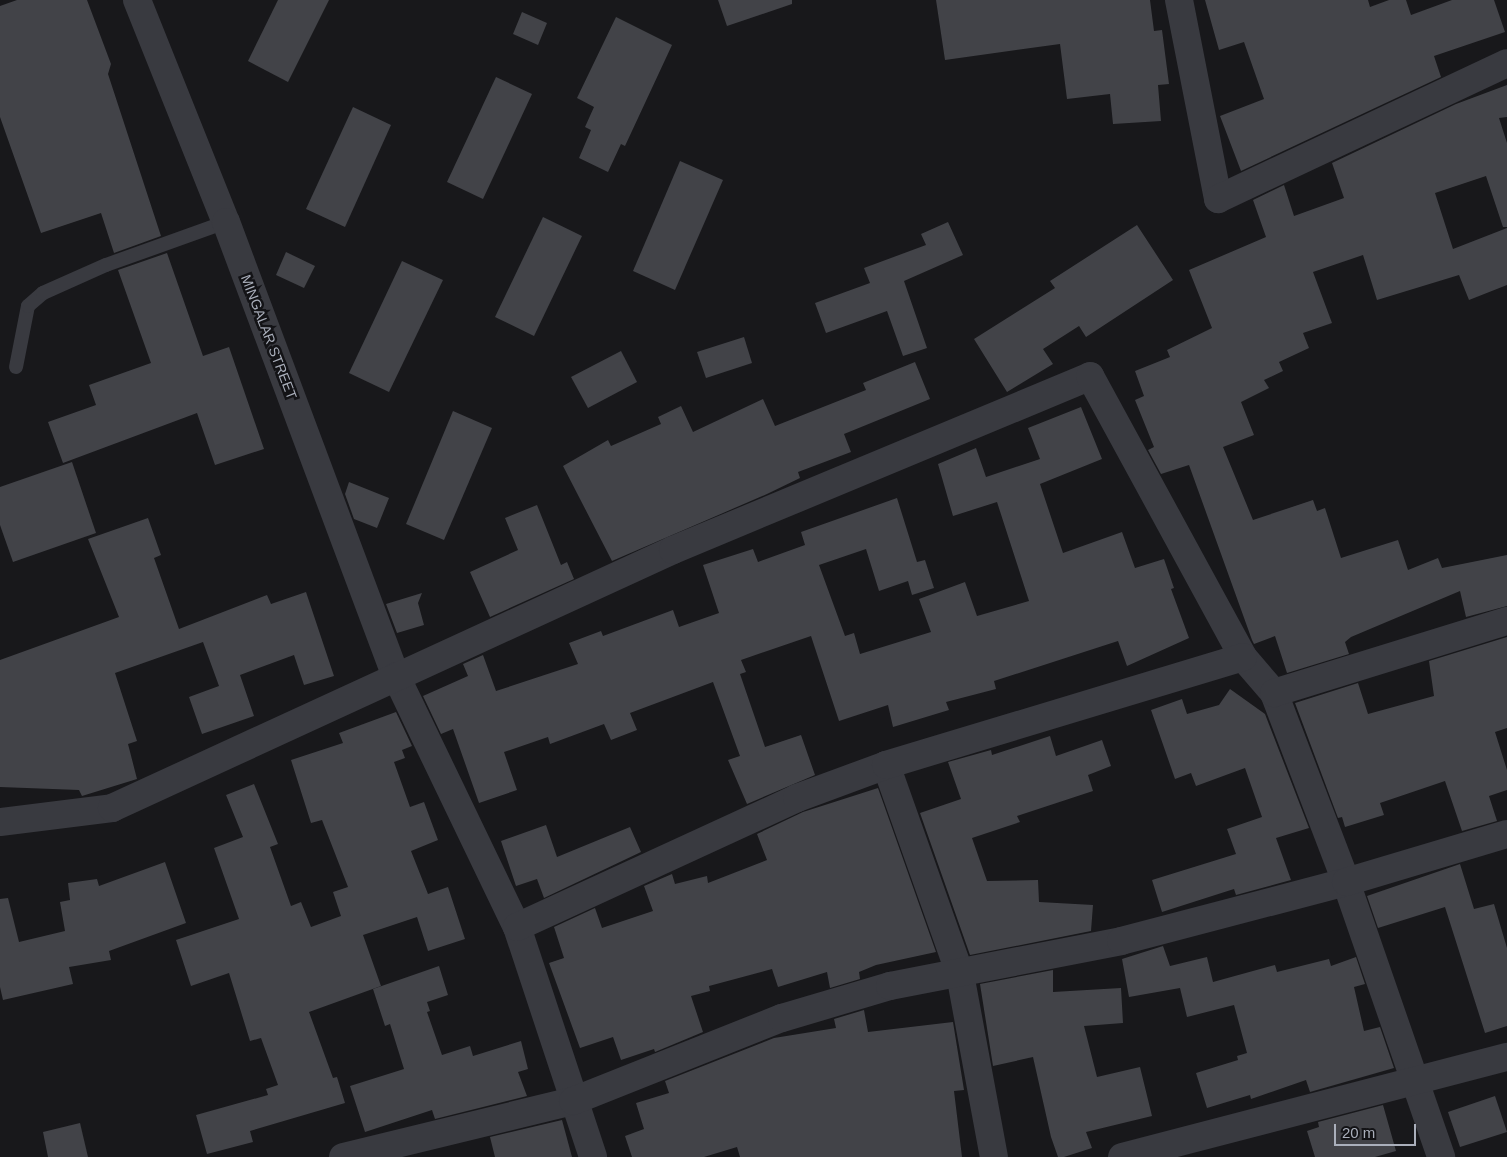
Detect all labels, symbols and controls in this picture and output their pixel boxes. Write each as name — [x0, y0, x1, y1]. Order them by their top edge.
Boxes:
street label: MINGALAR STREET — [237, 272, 301, 402]
scale bar — [1337, 1114, 1420, 1146]
text: 20 m — [1342, 1124, 1375, 1141]

